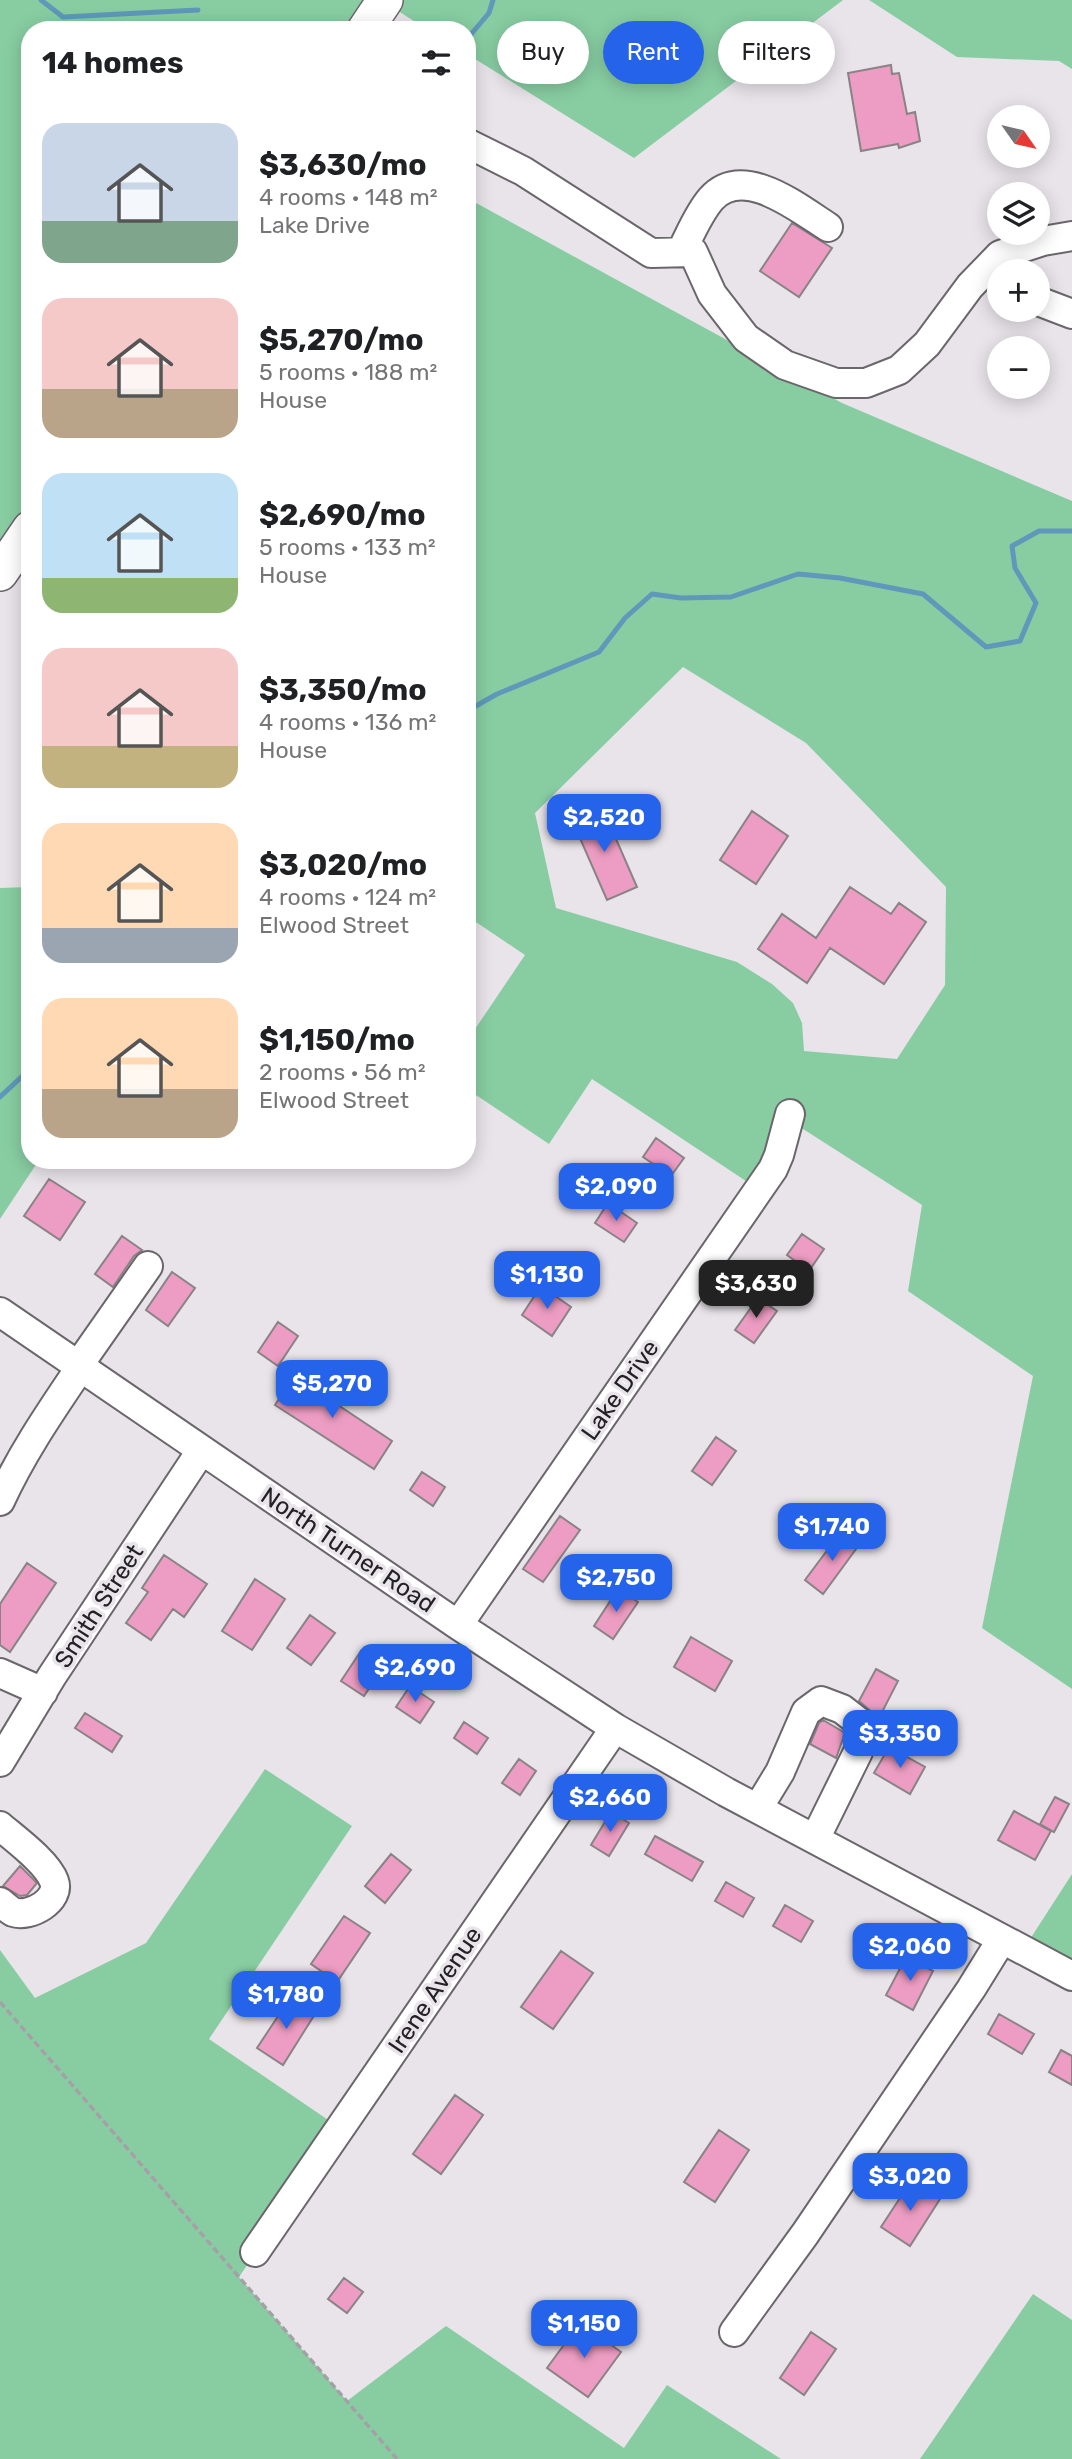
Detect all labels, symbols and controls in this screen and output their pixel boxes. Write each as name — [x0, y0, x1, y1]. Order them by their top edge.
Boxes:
chip: Buy — [497, 21, 589, 84]
chip: Rent — [603, 21, 704, 84]
chip: Filters — [718, 21, 835, 84]
icon: filters — [417, 44, 455, 82]
text: 14 homes — [42, 45, 184, 81]
north arrow — [987, 105, 1050, 168]
map controls — [987, 105, 1050, 399]
text: $3,630/mo — [259, 147, 427, 183]
icon: home — [98, 151, 182, 235]
button: layers — [987, 182, 1050, 245]
text: 4 rooms · 148 m² — [259, 183, 438, 211]
text: Lake Drive — [259, 211, 370, 239]
button: + — [987, 259, 1050, 322]
text: $5,270/mo — [259, 322, 424, 358]
icon: home — [98, 326, 182, 410]
button: − — [987, 336, 1050, 399]
text: 5 rooms · 188 m² — [259, 358, 437, 386]
text: House — [259, 386, 327, 414]
text: $2,690/mo — [259, 497, 426, 533]
icon: home — [98, 501, 182, 585]
text: 5 rooms · 133 m² — [259, 533, 436, 561]
text: House — [259, 561, 327, 589]
text: $3,350/mo — [259, 672, 427, 708]
icon: home — [98, 676, 182, 760]
text: 4 rooms · 136 m² — [259, 708, 436, 736]
text: House — [259, 736, 327, 764]
pin: $2,520 — [547, 794, 661, 854]
text: $2,520 — [563, 803, 645, 831]
text: $3,020/mo — [259, 847, 427, 883]
icon: home — [98, 851, 182, 935]
text: 4 rooms · 124 m² — [259, 883, 436, 911]
text: Elwood Street — [259, 911, 409, 939]
text: $1,150/mo — [259, 1022, 415, 1058]
icon: home — [98, 1026, 182, 1110]
text: 2 rooms · 56 m² — [259, 1058, 426, 1086]
text: Elwood Street — [259, 1086, 409, 1114]
pin: $2,090 — [559, 1164, 673, 1223]
text: $2,090 — [575, 1172, 657, 1200]
pin: $1,130 — [490, 1252, 604, 1311]
text: $1,130 — [510, 1260, 584, 1288]
pin: $3,630 — [699, 1260, 813, 1320]
text: $3,630 — [715, 1269, 797, 1297]
street label: Lake Drive — [575, 1335, 665, 1445]
pin: $5,270 — [275, 1360, 389, 1420]
text: $5,270 — [292, 1369, 372, 1397]
street label: North Turner Road — [256, 1481, 440, 1619]
pin: $1,740 — [775, 1504, 889, 1563]
text: $1,740 — [794, 1512, 870, 1540]
street label: Smith Street — [49, 1539, 149, 1673]
pin: $2,750 — [559, 1554, 673, 1614]
text: $2,750 — [576, 1563, 656, 1591]
pin: $2,690 — [358, 1644, 472, 1704]
text: $2,690 — [374, 1653, 456, 1681]
pin: $3,350 — [843, 1710, 957, 1770]
text: $3,350 — [859, 1719, 941, 1747]
pin: $2,660 — [553, 1774, 667, 1834]
text: $2,660 — [569, 1783, 651, 1811]
street label: Irene Avenue — [383, 1922, 487, 2058]
pin: $2,060 — [853, 1924, 967, 1983]
text: $2,060 — [869, 1932, 951, 1960]
pin: $1,780 — [229, 1972, 343, 2031]
text: $1,780 — [248, 1980, 324, 2008]
pin: $3,020 — [853, 2154, 967, 2213]
text: $3,020 — [869, 2162, 951, 2190]
pin: $1,150 — [527, 2300, 641, 2360]
text: $1,150 — [547, 2309, 621, 2337]

